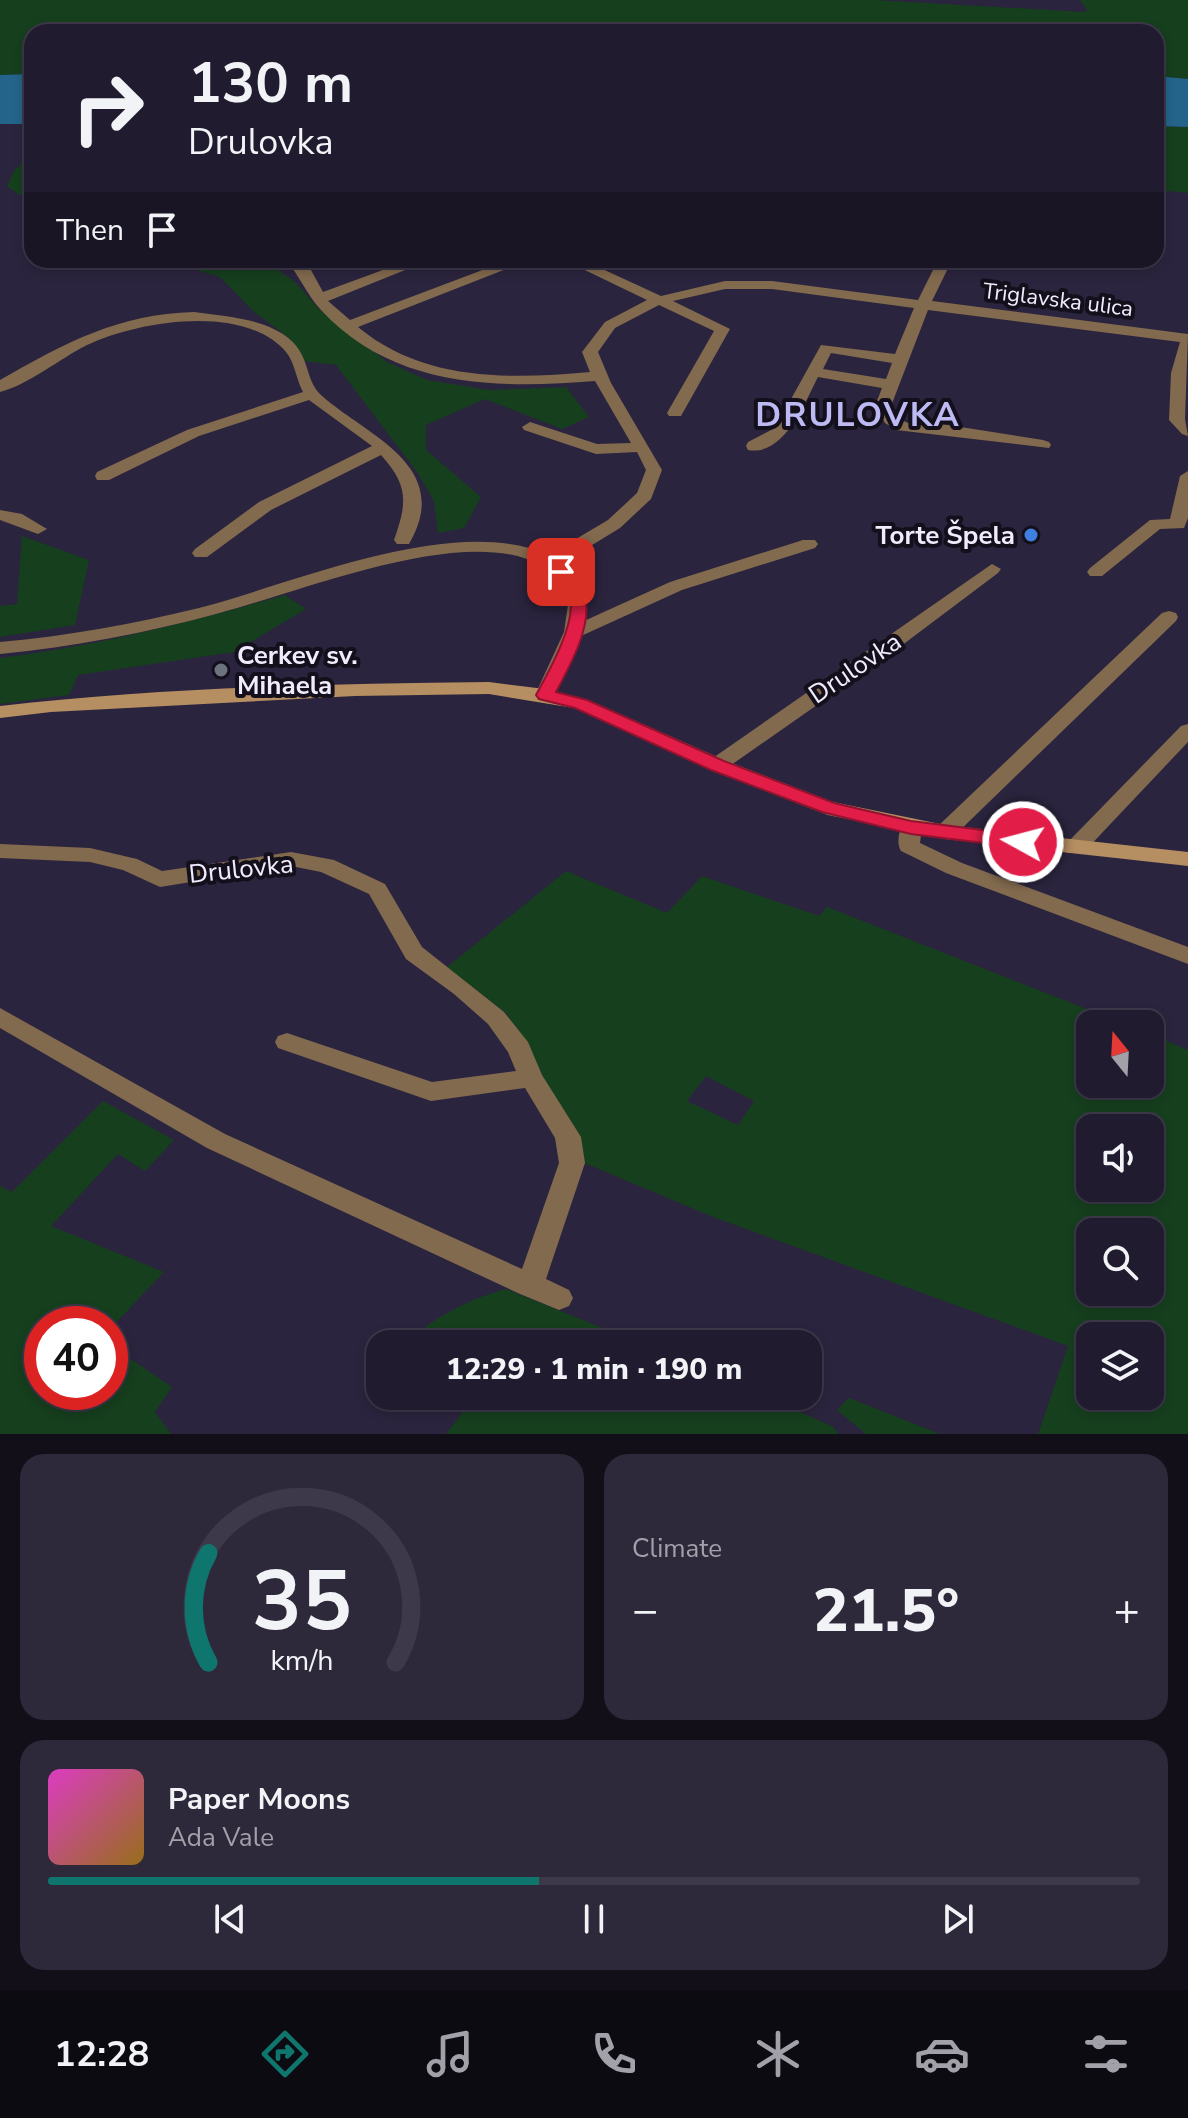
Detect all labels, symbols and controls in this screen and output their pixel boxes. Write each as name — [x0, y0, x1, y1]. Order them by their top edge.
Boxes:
text: 130 m — [188, 45, 353, 122]
icon: right — [56, 56, 160, 160]
text: Drulovka — [188, 118, 333, 167]
icon: arrive — [140, 208, 184, 252]
text: Then — [56, 210, 124, 251]
street label: Triglavska ulica — [981, 276, 1135, 324]
district label: DRULOVKA — [755, 392, 961, 438]
place label: Torte Špela — [875, 518, 1015, 553]
marker: Torte Špela — [1022, 526, 1040, 544]
pin — [527, 538, 595, 606]
icon: arrive — [539, 550, 583, 594]
street label: Drulovka — [802, 624, 908, 712]
place label: Cerkev sv. Mihaela — [237, 638, 358, 703]
marker: Cerkev sv. Mihaela — [212, 661, 230, 679]
position arrow — [981, 800, 1065, 884]
street label: Drulovka — [187, 846, 295, 892]
north arrow — [1076, 1010, 1164, 1098]
map controls — [1076, 1010, 1164, 1410]
button: sound — [1076, 1114, 1164, 1202]
button: search — [1076, 1218, 1164, 1306]
speed limit sign: 40 — [24, 1306, 128, 1410]
button: layers — [1076, 1322, 1164, 1410]
text: 12:29 · 1 min · 190 m — [446, 1349, 742, 1390]
text: Climate — [632, 1531, 722, 1566]
text: 35 — [252, 1545, 352, 1658]
text: 21.5° — [813, 1570, 959, 1652]
text: − — [632, 1581, 658, 1641]
text: + — [1114, 1581, 1140, 1641]
text: km/h — [271, 1641, 333, 1680]
text: Paper Moons — [168, 1779, 350, 1820]
text: Ada Vale — [168, 1820, 274, 1855]
icon: previous — [208, 1897, 252, 1941]
icon: pause — [572, 1897, 616, 1941]
icon: next — [936, 1897, 980, 1941]
icon: directions — [257, 2026, 313, 2082]
icon: music — [422, 2026, 478, 2082]
icon: phone — [586, 2026, 642, 2082]
icon: climate — [750, 2026, 806, 2082]
icon: car — [914, 2026, 970, 2082]
icon: filters — [1078, 2026, 1134, 2082]
text: 12:28 — [54, 2030, 149, 2079]

